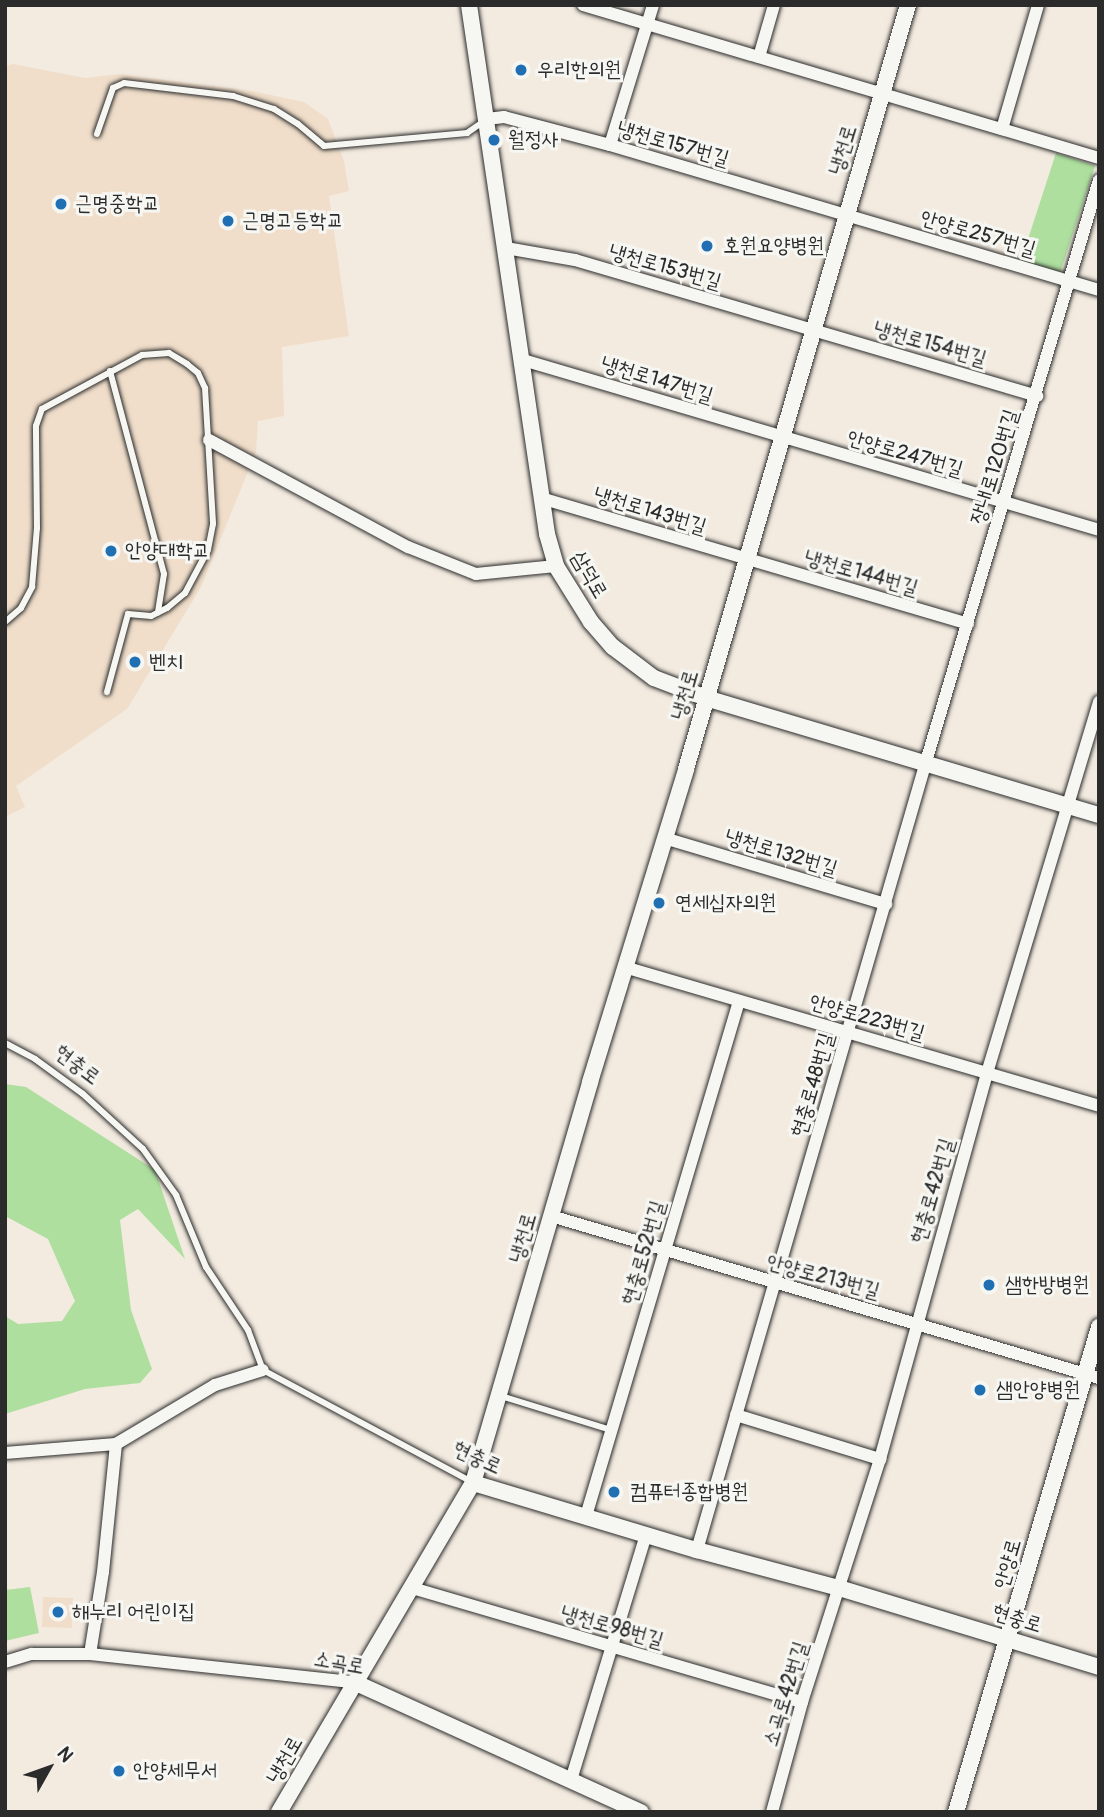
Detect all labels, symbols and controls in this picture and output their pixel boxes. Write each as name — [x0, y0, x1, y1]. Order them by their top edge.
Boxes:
place label: 우리한의원 — [537, 57, 621, 83]
marker: 우리한의원 — [511, 60, 531, 80]
street label: 냉천로157번길 — [614, 116, 732, 172]
street label: 냉천로 — [824, 122, 862, 178]
place label: 월정사 — [508, 127, 559, 153]
marker: 월정사 — [486, 132, 502, 148]
place label: 근명중학교 — [75, 191, 159, 217]
marker: 근명중학교 — [53, 196, 69, 212]
street label: 안양로257번길 — [917, 206, 1039, 262]
place label: 근명고등학교 — [242, 208, 343, 234]
marker: 근명고등학교 — [220, 213, 236, 229]
place label: 호원요양병원 — [723, 233, 824, 259]
marker: 호원요양병원 — [697, 236, 717, 256]
street label: 냉천로153번길 — [606, 239, 724, 295]
street label: 냉천로154번길 — [871, 316, 989, 372]
street label: 냉천로147번길 — [598, 351, 716, 409]
street label: 장내로120번길 — [966, 407, 1024, 527]
street label: 안양로247번길 — [844, 425, 966, 483]
street label: 냉천로143번길 — [591, 482, 709, 540]
place label: 안양대학교 — [125, 538, 209, 564]
marker: 안양대학교 — [103, 543, 119, 559]
street label: 냉천로144번길 — [801, 545, 921, 601]
street label: 삼덕로 — [565, 547, 613, 603]
place label: 벤치 — [149, 649, 183, 675]
marker: 벤치 — [127, 654, 143, 670]
street label: 냉천로 — [666, 667, 704, 723]
street label: 냉천로132번길 — [722, 824, 840, 882]
place label: 연세십자의원 — [675, 890, 776, 916]
marker: 연세십자의원 — [649, 893, 669, 913]
street label: 안양로223번길 — [806, 989, 928, 1047]
street label: 현충로48번길 — [786, 1030, 840, 1140]
street label: 현충로 — [49, 1040, 105, 1090]
street label: 현충로42번길 — [906, 1135, 960, 1247]
street label: 현충로52번길 — [617, 1198, 671, 1308]
street label: 냉천로 — [504, 1210, 542, 1266]
street label: 안양로213번길 — [764, 1250, 882, 1304]
place label: 샘한방병원 — [1005, 1272, 1089, 1298]
marker: 샘한방병원 — [979, 1275, 999, 1295]
place label: 샘안양병원 — [996, 1377, 1080, 1403]
marker: 샘안양병원 — [970, 1380, 990, 1400]
street label: 현충로 — [449, 1436, 505, 1480]
place label: 컴퓨터종합병원 — [630, 1479, 748, 1505]
marker: 컴퓨터종합병원 — [604, 1482, 624, 1502]
street label: 안양로 — [989, 1536, 1027, 1592]
place label: 해누리 어린이집 — [72, 1599, 195, 1625]
street label: 냉천로98번길 — [558, 1600, 666, 1654]
street label: 현충로 — [989, 1600, 1045, 1638]
marker: 해누리 어린이집 — [50, 1604, 66, 1620]
street label: 소곡로42번길 — [758, 1638, 814, 1750]
street label: 소곡로 — [312, 1646, 366, 1680]
street label: 냉천로 — [261, 1732, 309, 1788]
north arrow — [14, 1733, 84, 1803]
text: N — [52, 1742, 78, 1767]
place label: 안양세무서 — [133, 1758, 217, 1784]
marker: 안양세무서 — [111, 1763, 127, 1779]

